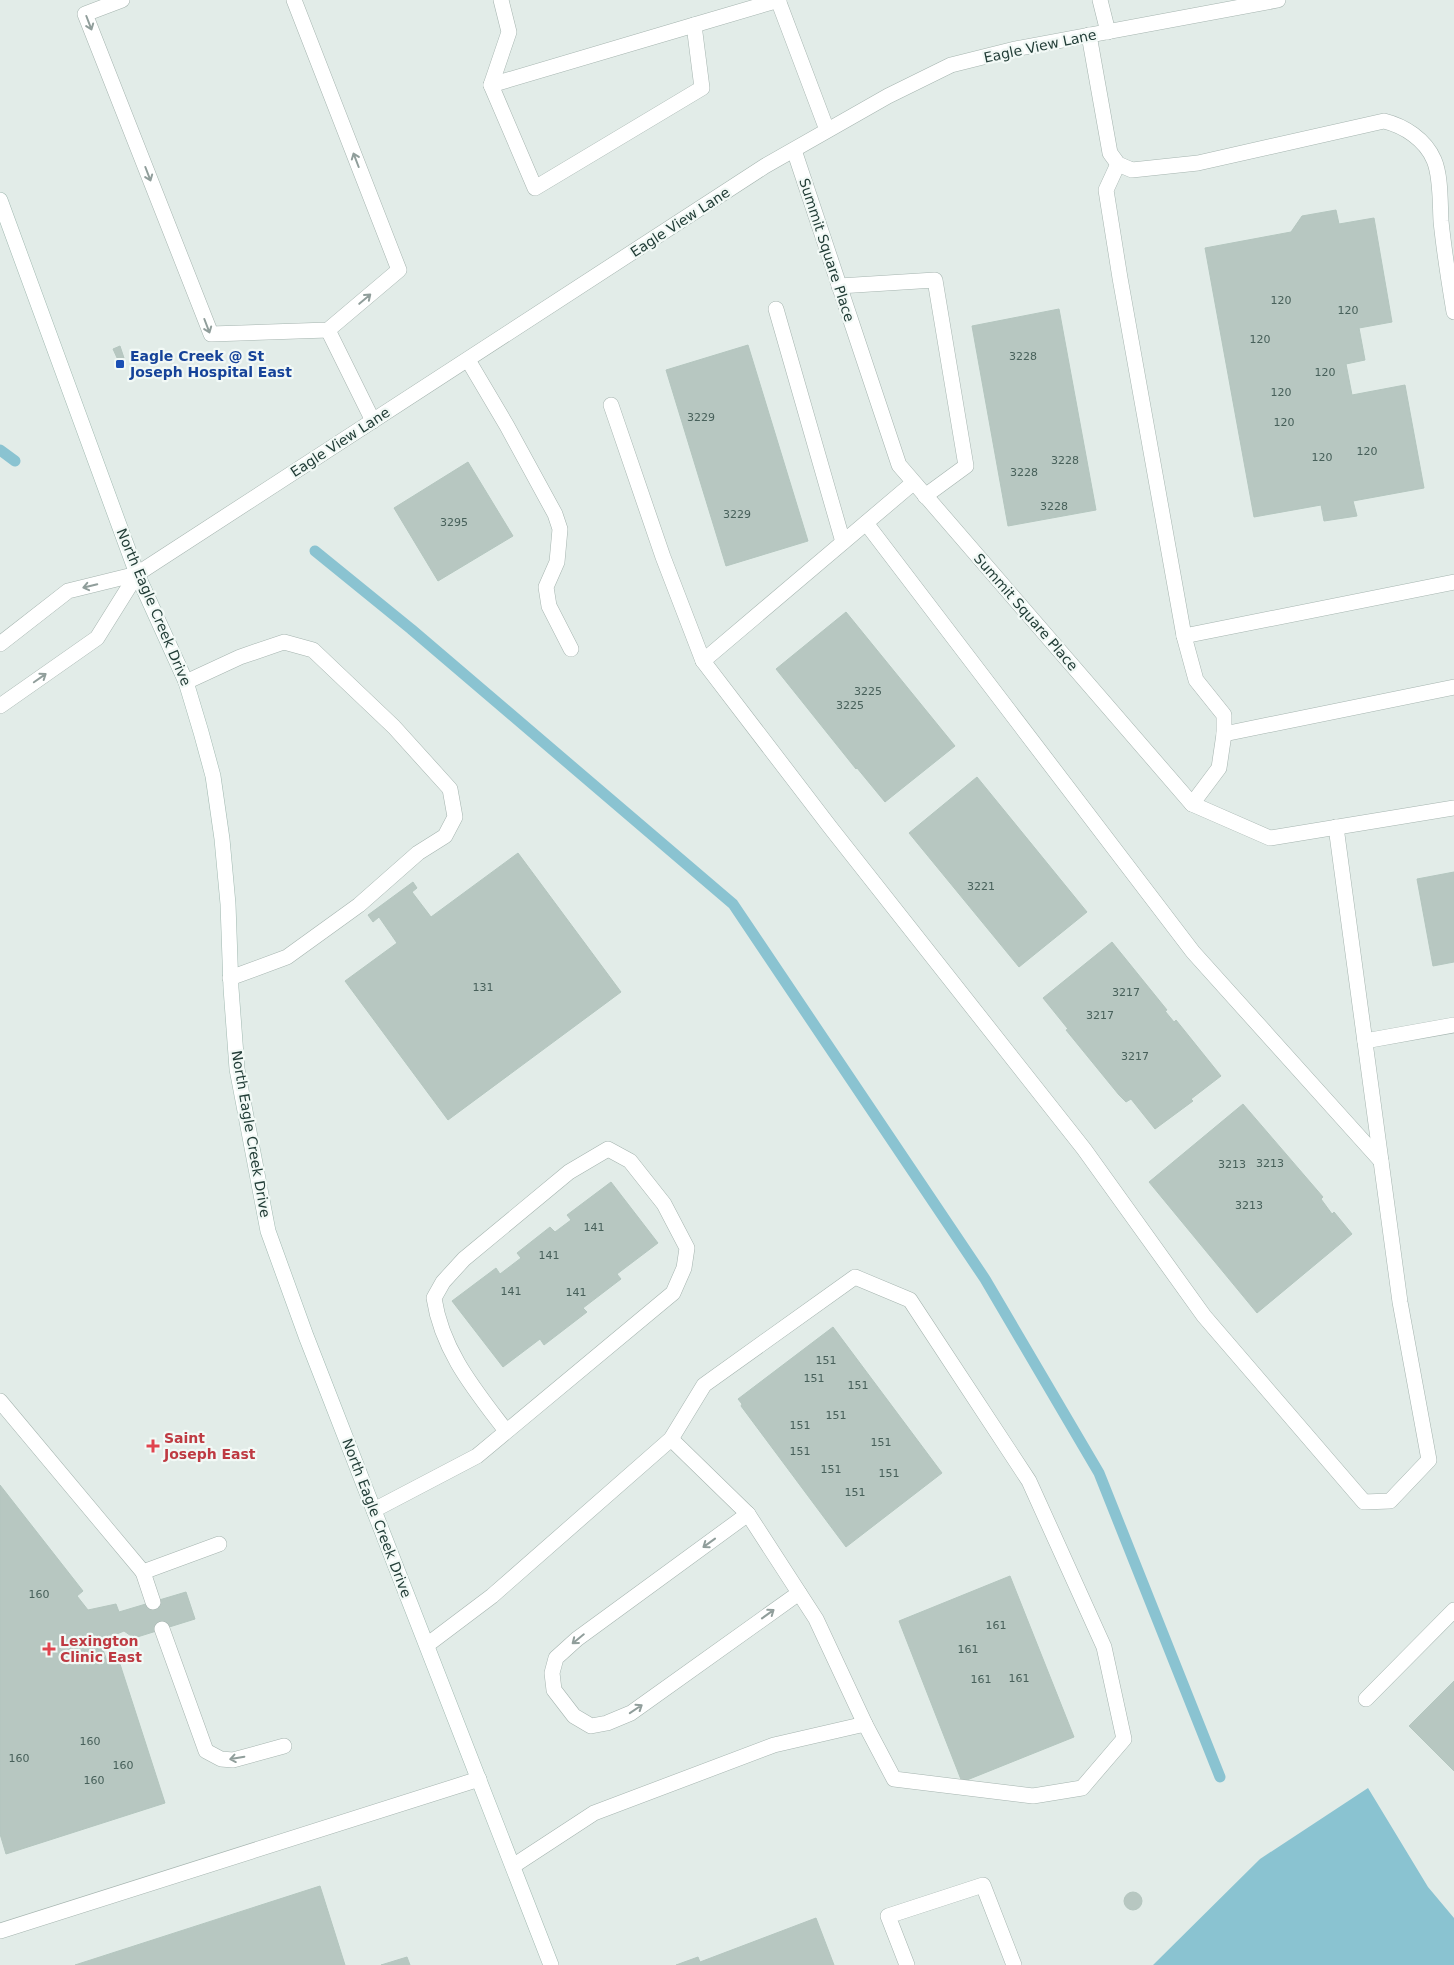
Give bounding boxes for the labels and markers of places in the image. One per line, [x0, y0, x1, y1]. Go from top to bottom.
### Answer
place label: Eagle Creek @ St Joseph Hospital East [129, 348, 292, 380]
marker: Eagle Creek @ St Joseph Hospital East [114, 358, 126, 370]
place label: Saint Joseph East [163, 1430, 256, 1462]
marker: Saint Joseph East [146, 1439, 160, 1453]
place label: Lexington Clinic East [60, 1633, 142, 1665]
marker: Lexington Clinic East [42, 1642, 56, 1656]

